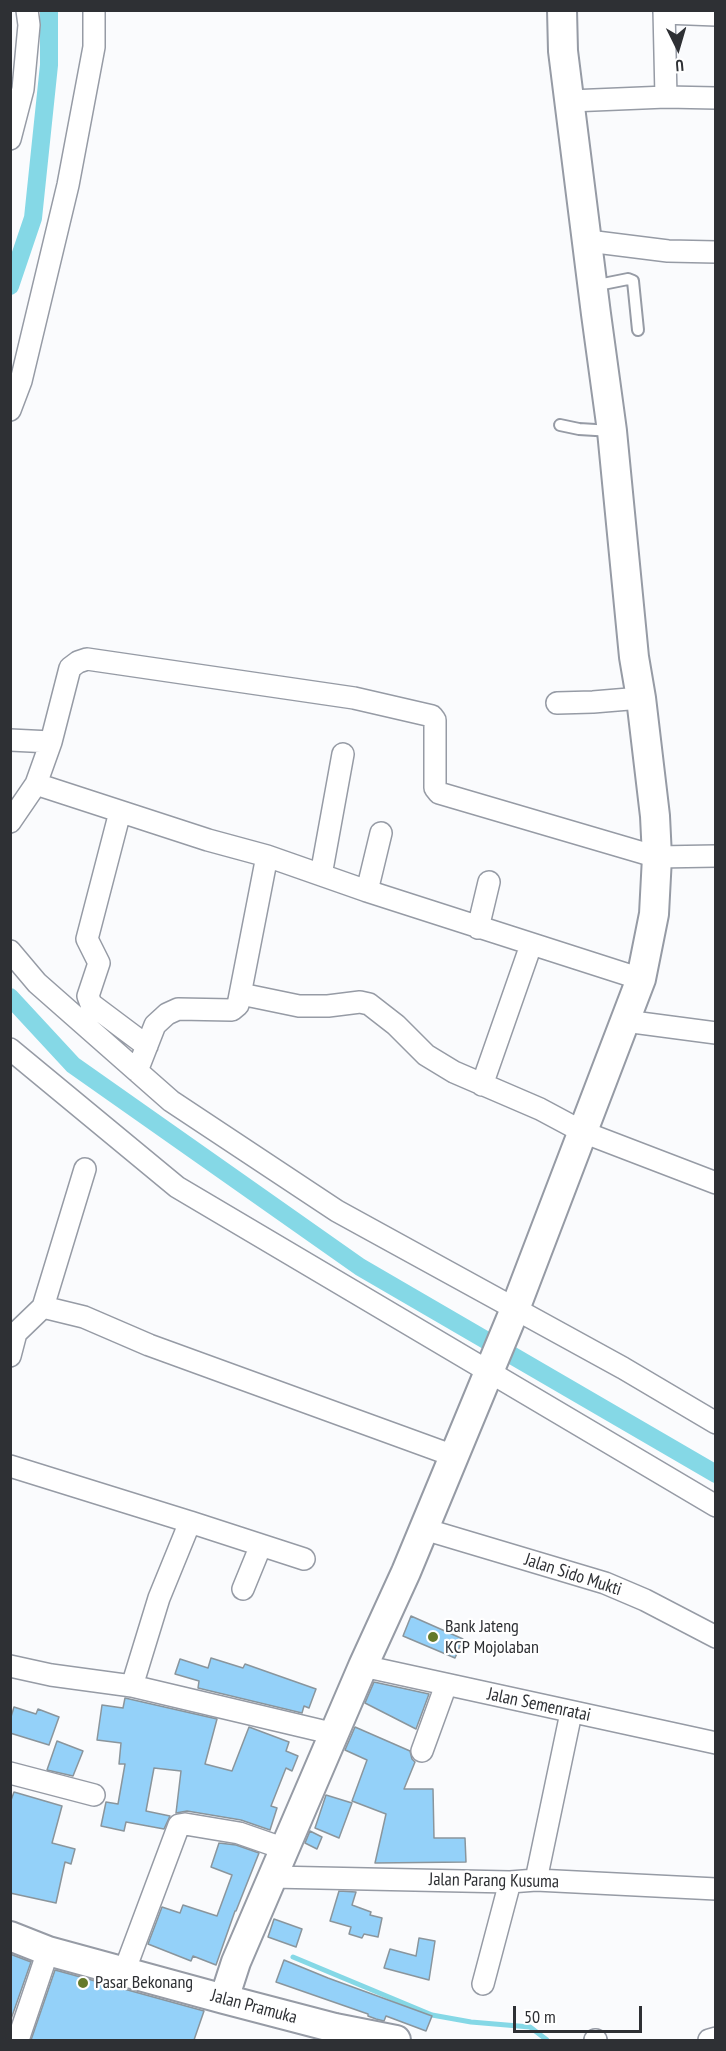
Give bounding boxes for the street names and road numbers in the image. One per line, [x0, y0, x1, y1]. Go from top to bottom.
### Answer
street label: Jalan Sido Mukti [522, 1549, 624, 1601]
street label: Jalan Semenratai [485, 1684, 593, 1726]
street label: Jalan Parang Kusuma [429, 1869, 559, 1893]
street label: Jalan Pramuka [209, 1985, 299, 2029]

